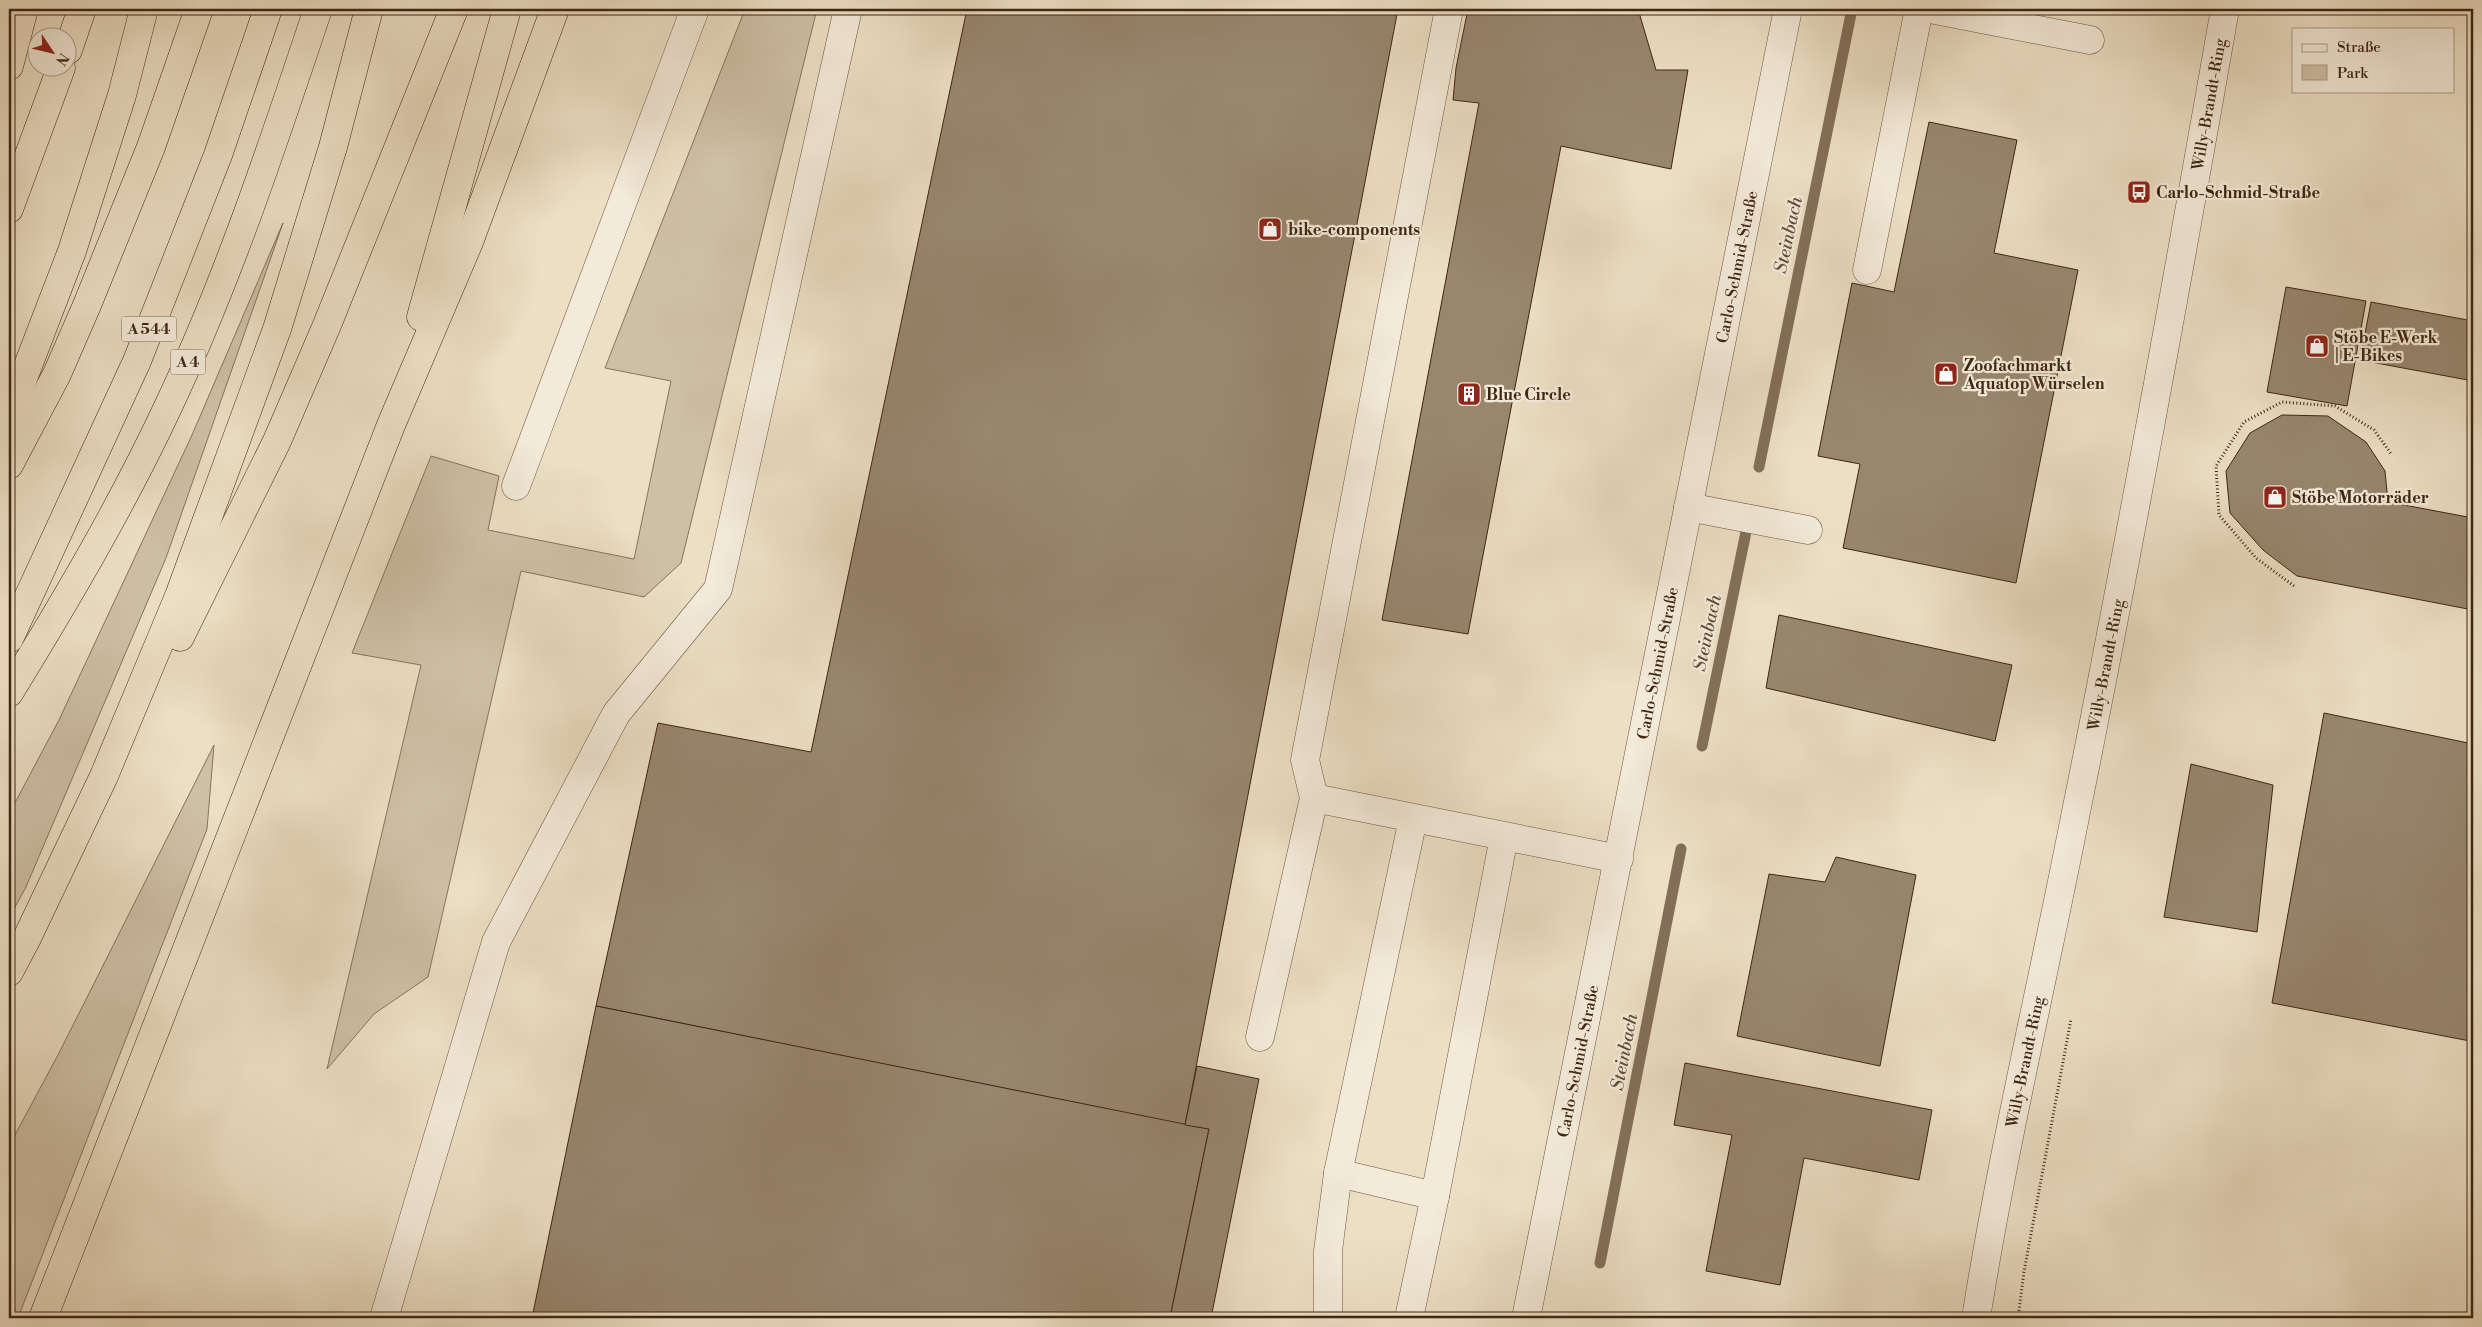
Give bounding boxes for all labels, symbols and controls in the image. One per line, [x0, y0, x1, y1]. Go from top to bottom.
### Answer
north arrow [28, 28, 78, 78]
legend [2292, 28, 2454, 92]
street label: Willy-Brandt-Ring [2188, 36, 2231, 173]
text: Straße [2337, 38, 2381, 57]
text: N [51, 49, 72, 69]
text: Park [2337, 64, 2369, 83]
bus stop icon: Carlo-Schmid-Straße [2126, 179, 2152, 205]
place label: Carlo-Schmid-Straße [2156, 183, 2320, 203]
street label: Carlo-Schmid-Straße [1712, 189, 1762, 345]
water label: Steinbach [1769, 194, 1808, 276]
shop icon: bike-components [1257, 216, 1283, 242]
place label: bike-components [1288, 220, 1420, 240]
road number: A 544 [122, 316, 176, 342]
place label: Stöbe E-Werk | E-Bikes [2334, 328, 2439, 366]
shop icon: Stöbe E-Werk | E-Bikes [2304, 333, 2330, 359]
road number: A 4 [170, 350, 206, 374]
place label: Zoofachmarkt Aquatop Würselen [1963, 356, 2105, 394]
shop icon: Zoofachmarkt Aquatop Würselen [1933, 361, 1959, 387]
building icon: Blue Circle [1456, 381, 1482, 407]
place label: Blue Circle [1486, 385, 1571, 405]
shop icon: Stöbe Motorräder [2262, 484, 2288, 510]
place label: Stöbe Motorräder [2292, 488, 2429, 508]
street label: Carlo-Schmid-Straße [1633, 585, 1683, 741]
water label: Steinbach [1688, 592, 1727, 674]
street label: Willy-Brandt-Ring [2083, 597, 2129, 733]
street label: Carlo-Schmid-Straße [1553, 983, 1603, 1139]
street label: Willy-Brandt-Ring [2002, 994, 2049, 1130]
water label: Steinbach [1606, 1011, 1643, 1093]

